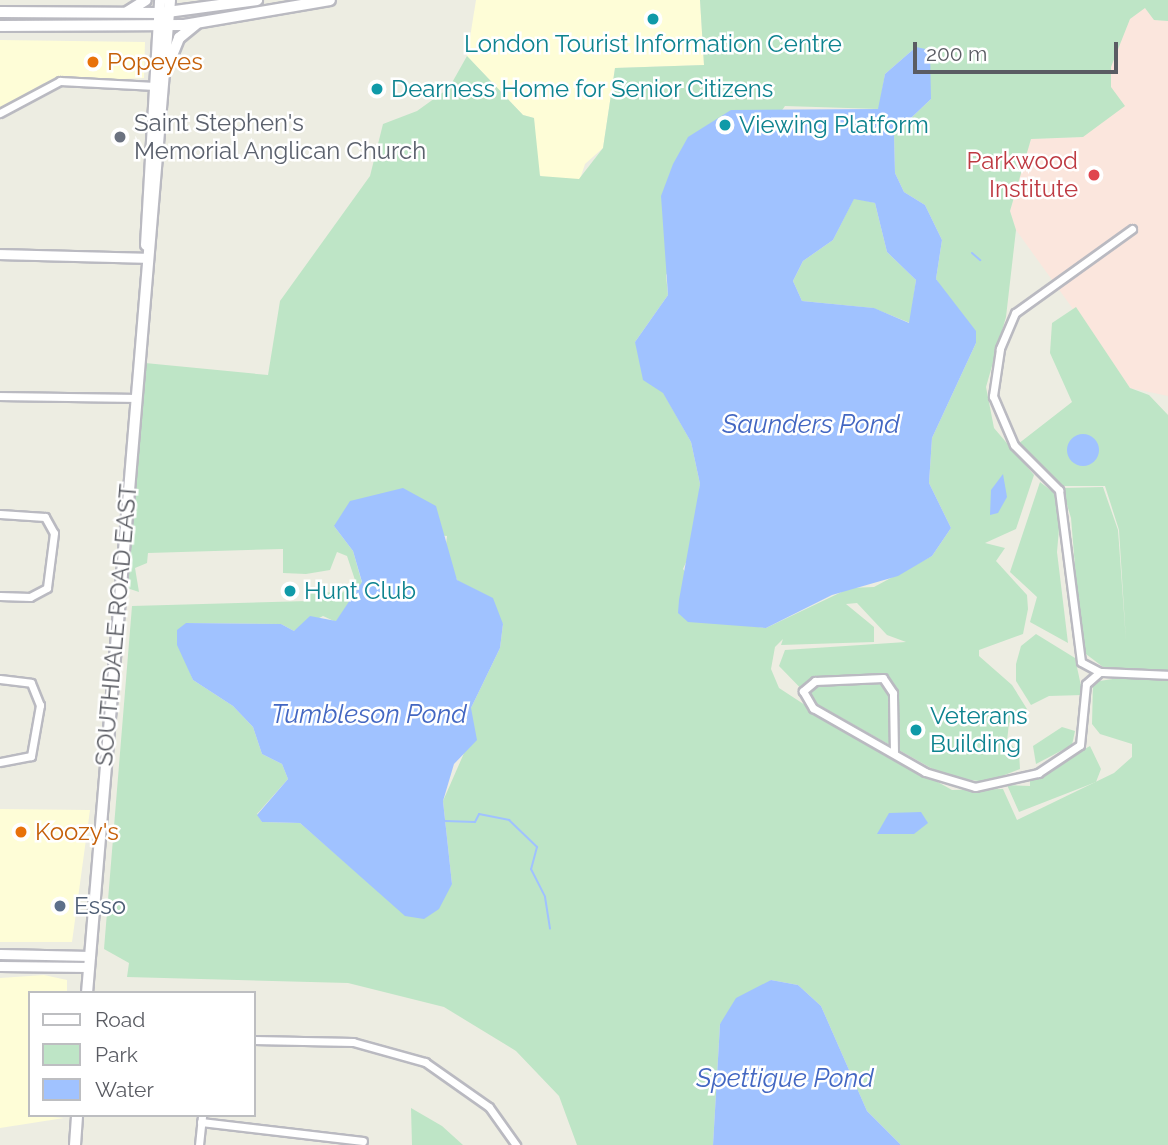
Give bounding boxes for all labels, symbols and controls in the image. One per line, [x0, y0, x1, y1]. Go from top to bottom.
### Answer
marker: London Tourist Information Centre [645, 11, 661, 27]
scale bar [916, 28, 1121, 72]
place label: London Tourist Information Centre [464, 30, 842, 58]
text: 200 m [926, 41, 987, 66]
place label: Popeyes [107, 48, 203, 76]
marker: Popeyes [85, 54, 101, 70]
place label: Dearness Home for Senior Citizens [391, 75, 774, 103]
marker: Dearness Home for Senior Citizens [369, 81, 385, 97]
place label: Saint Stephen's Memorial Anglican Church [134, 109, 428, 165]
place label: Viewing Platform [739, 111, 929, 139]
marker: Viewing Platform [717, 117, 733, 133]
marker: Saint Stephen's Memorial Anglican Church [112, 129, 128, 145]
place label: Parkwood Institute [966, 147, 1078, 203]
marker: Parkwood Institute [1084, 165, 1104, 185]
water label: Saunders Pond [722, 409, 900, 441]
street label: SOUTHDALE ROAD EAST [89, 483, 143, 767]
place label: Hunt Club [304, 577, 416, 605]
marker: Hunt Club [282, 583, 298, 599]
water label: Tumbleson Pond [271, 699, 467, 731]
place label: Veterans Building [930, 702, 1028, 758]
marker: Veterans Building [908, 722, 924, 738]
place label: Koozy's [35, 818, 119, 846]
marker: Koozy's [13, 824, 29, 840]
place label: Esso [74, 892, 126, 920]
marker: Esso [52, 898, 68, 914]
legend [28, 991, 256, 1117]
text: Road [95, 1007, 145, 1032]
text: Park [95, 1042, 138, 1067]
water label: Spettigue Pond [696, 1063, 874, 1095]
text: Water [95, 1077, 154, 1102]

